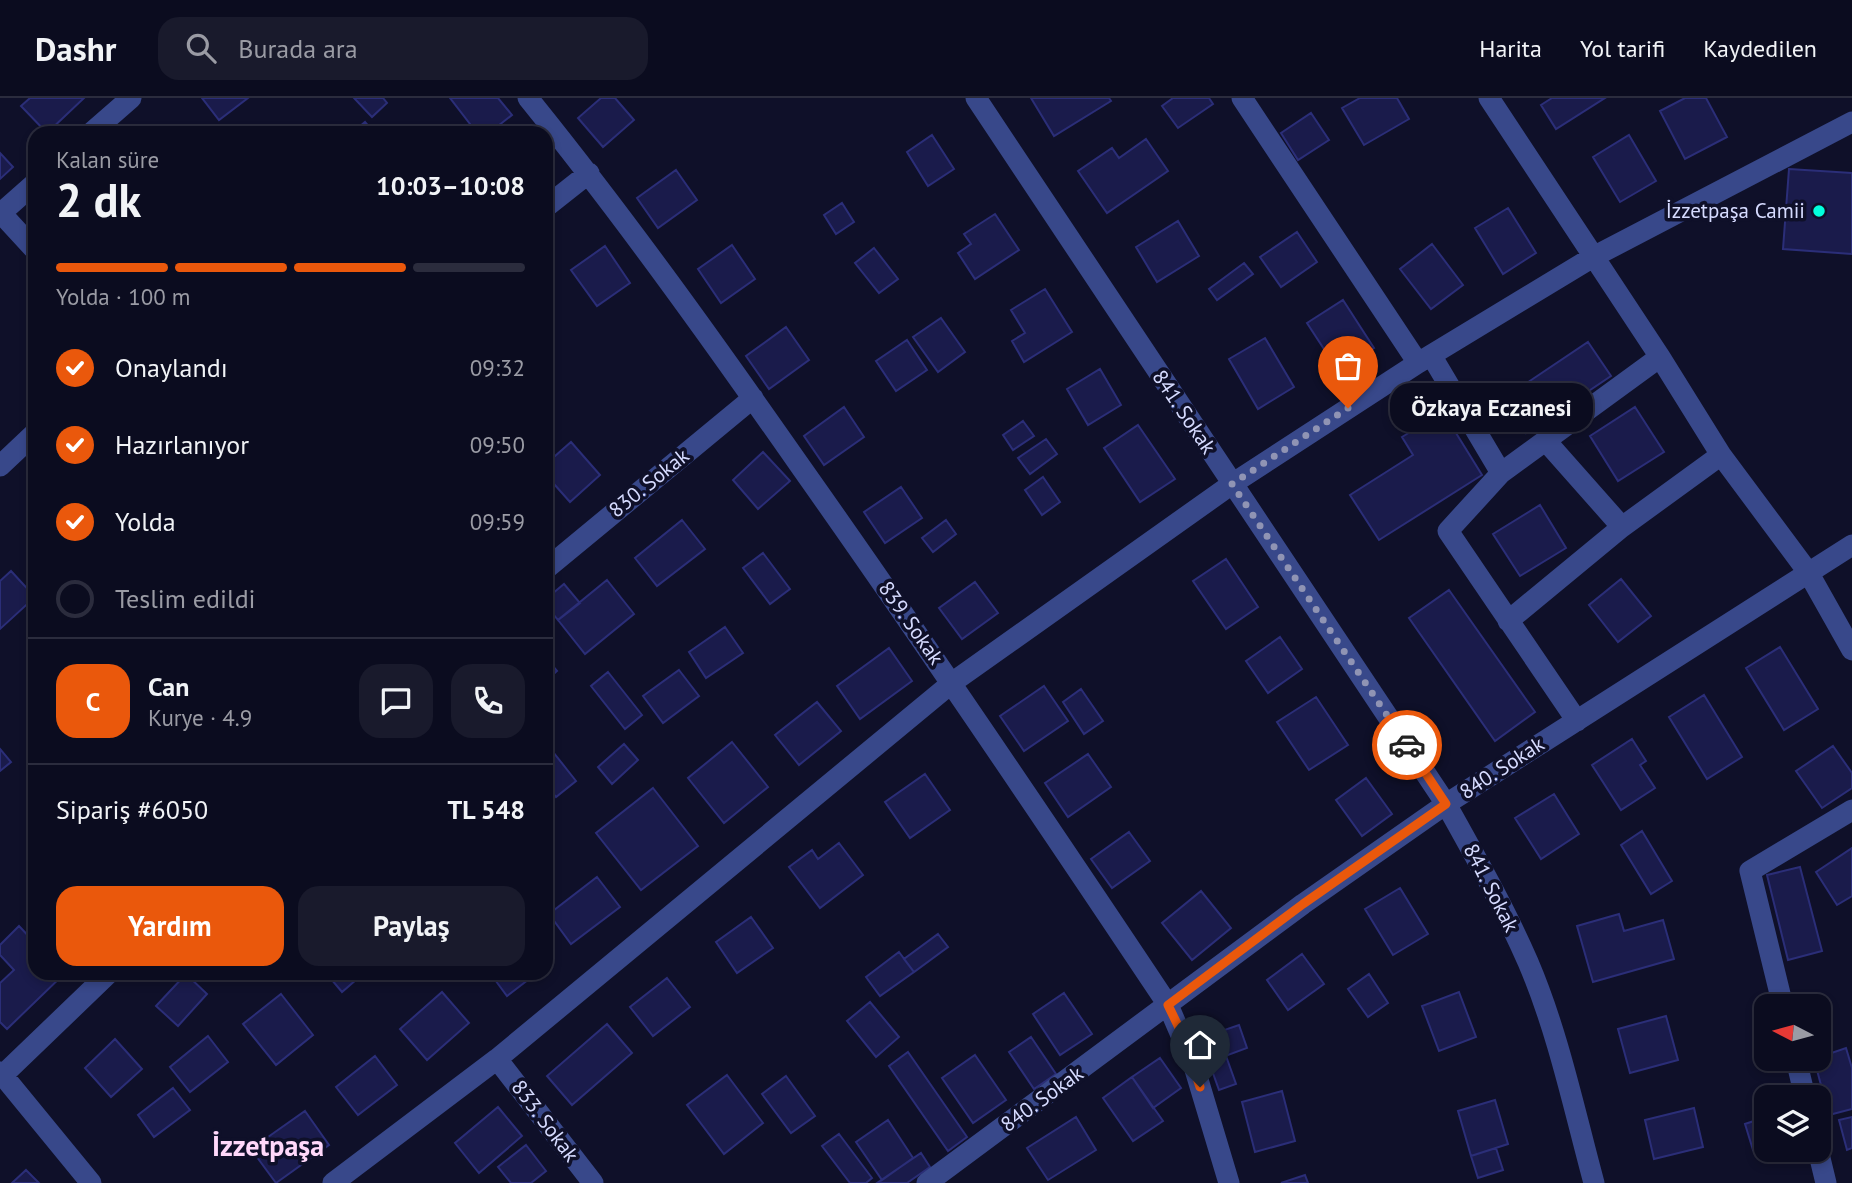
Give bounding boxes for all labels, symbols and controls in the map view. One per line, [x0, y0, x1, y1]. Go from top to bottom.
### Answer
search box [158, 17, 648, 80]
text: Dashr [35, 27, 116, 70]
icon: search [182, 29, 220, 67]
text: Burada ara [238, 32, 358, 65]
text: Harita [1479, 33, 1542, 64]
text: Yol tarifi [1580, 33, 1665, 64]
text: Kaydedilen [1703, 33, 1817, 64]
text: Kalan süre [56, 145, 159, 174]
text: 10:03–10:08 [376, 169, 525, 202]
text: 2 dk [56, 170, 141, 230]
place label: İzzetpaşa Camii [1666, 197, 1805, 224]
marker: İzzetpaşa Camii [1811, 203, 1827, 219]
text: Yolda · 100 m [56, 282, 191, 311]
pin [1318, 336, 1378, 408]
icon: bag [1329, 347, 1367, 385]
icon: check [56, 349, 94, 387]
text: Onaylandı [115, 351, 228, 384]
text: 09:32 [470, 353, 525, 382]
street label: 841. Sokak [1146, 364, 1222, 459]
callout: Özkaya Eczanesi [1390, 384, 1593, 432]
text: Özkaya Eczanesi [1411, 393, 1572, 422]
icon: check [56, 426, 94, 464]
text: Hazırlanıyor [115, 428, 249, 461]
text: 09:50 [470, 430, 525, 459]
street label: 830. Sokak [603, 442, 694, 523]
icon: check [56, 503, 94, 541]
text: Yolda [115, 505, 176, 538]
text: 09:59 [470, 507, 525, 536]
street label: 839. Sokak [873, 576, 950, 670]
text: Teslim edildi [115, 582, 256, 615]
button: chat [359, 664, 433, 738]
button: phone [451, 664, 525, 738]
text: Can [148, 670, 189, 703]
text: C [86, 685, 100, 718]
text: Kurye · 4.9 [148, 703, 252, 732]
courier [1372, 710, 1442, 780]
icon: car [1388, 726, 1426, 764]
street label: 840. Sokak [1454, 730, 1549, 805]
text: Sipariş #6050 [56, 793, 208, 826]
text: TL 548 [447, 793, 525, 826]
street label: 841. Sokak [1458, 839, 1525, 937]
button: Yardım [56, 886, 284, 966]
button: Paylaş [298, 886, 525, 966]
north arrow [1754, 994, 1830, 1071]
map controls [1754, 994, 1831, 1162]
pin [1170, 1015, 1230, 1087]
icon: home [1181, 1026, 1219, 1064]
street label: 840. Sokak [995, 1060, 1088, 1138]
street label: 833. Sokak [506, 1074, 585, 1167]
button: layers [1754, 1085, 1831, 1162]
district label: İzzetpaşa [212, 1127, 324, 1164]

